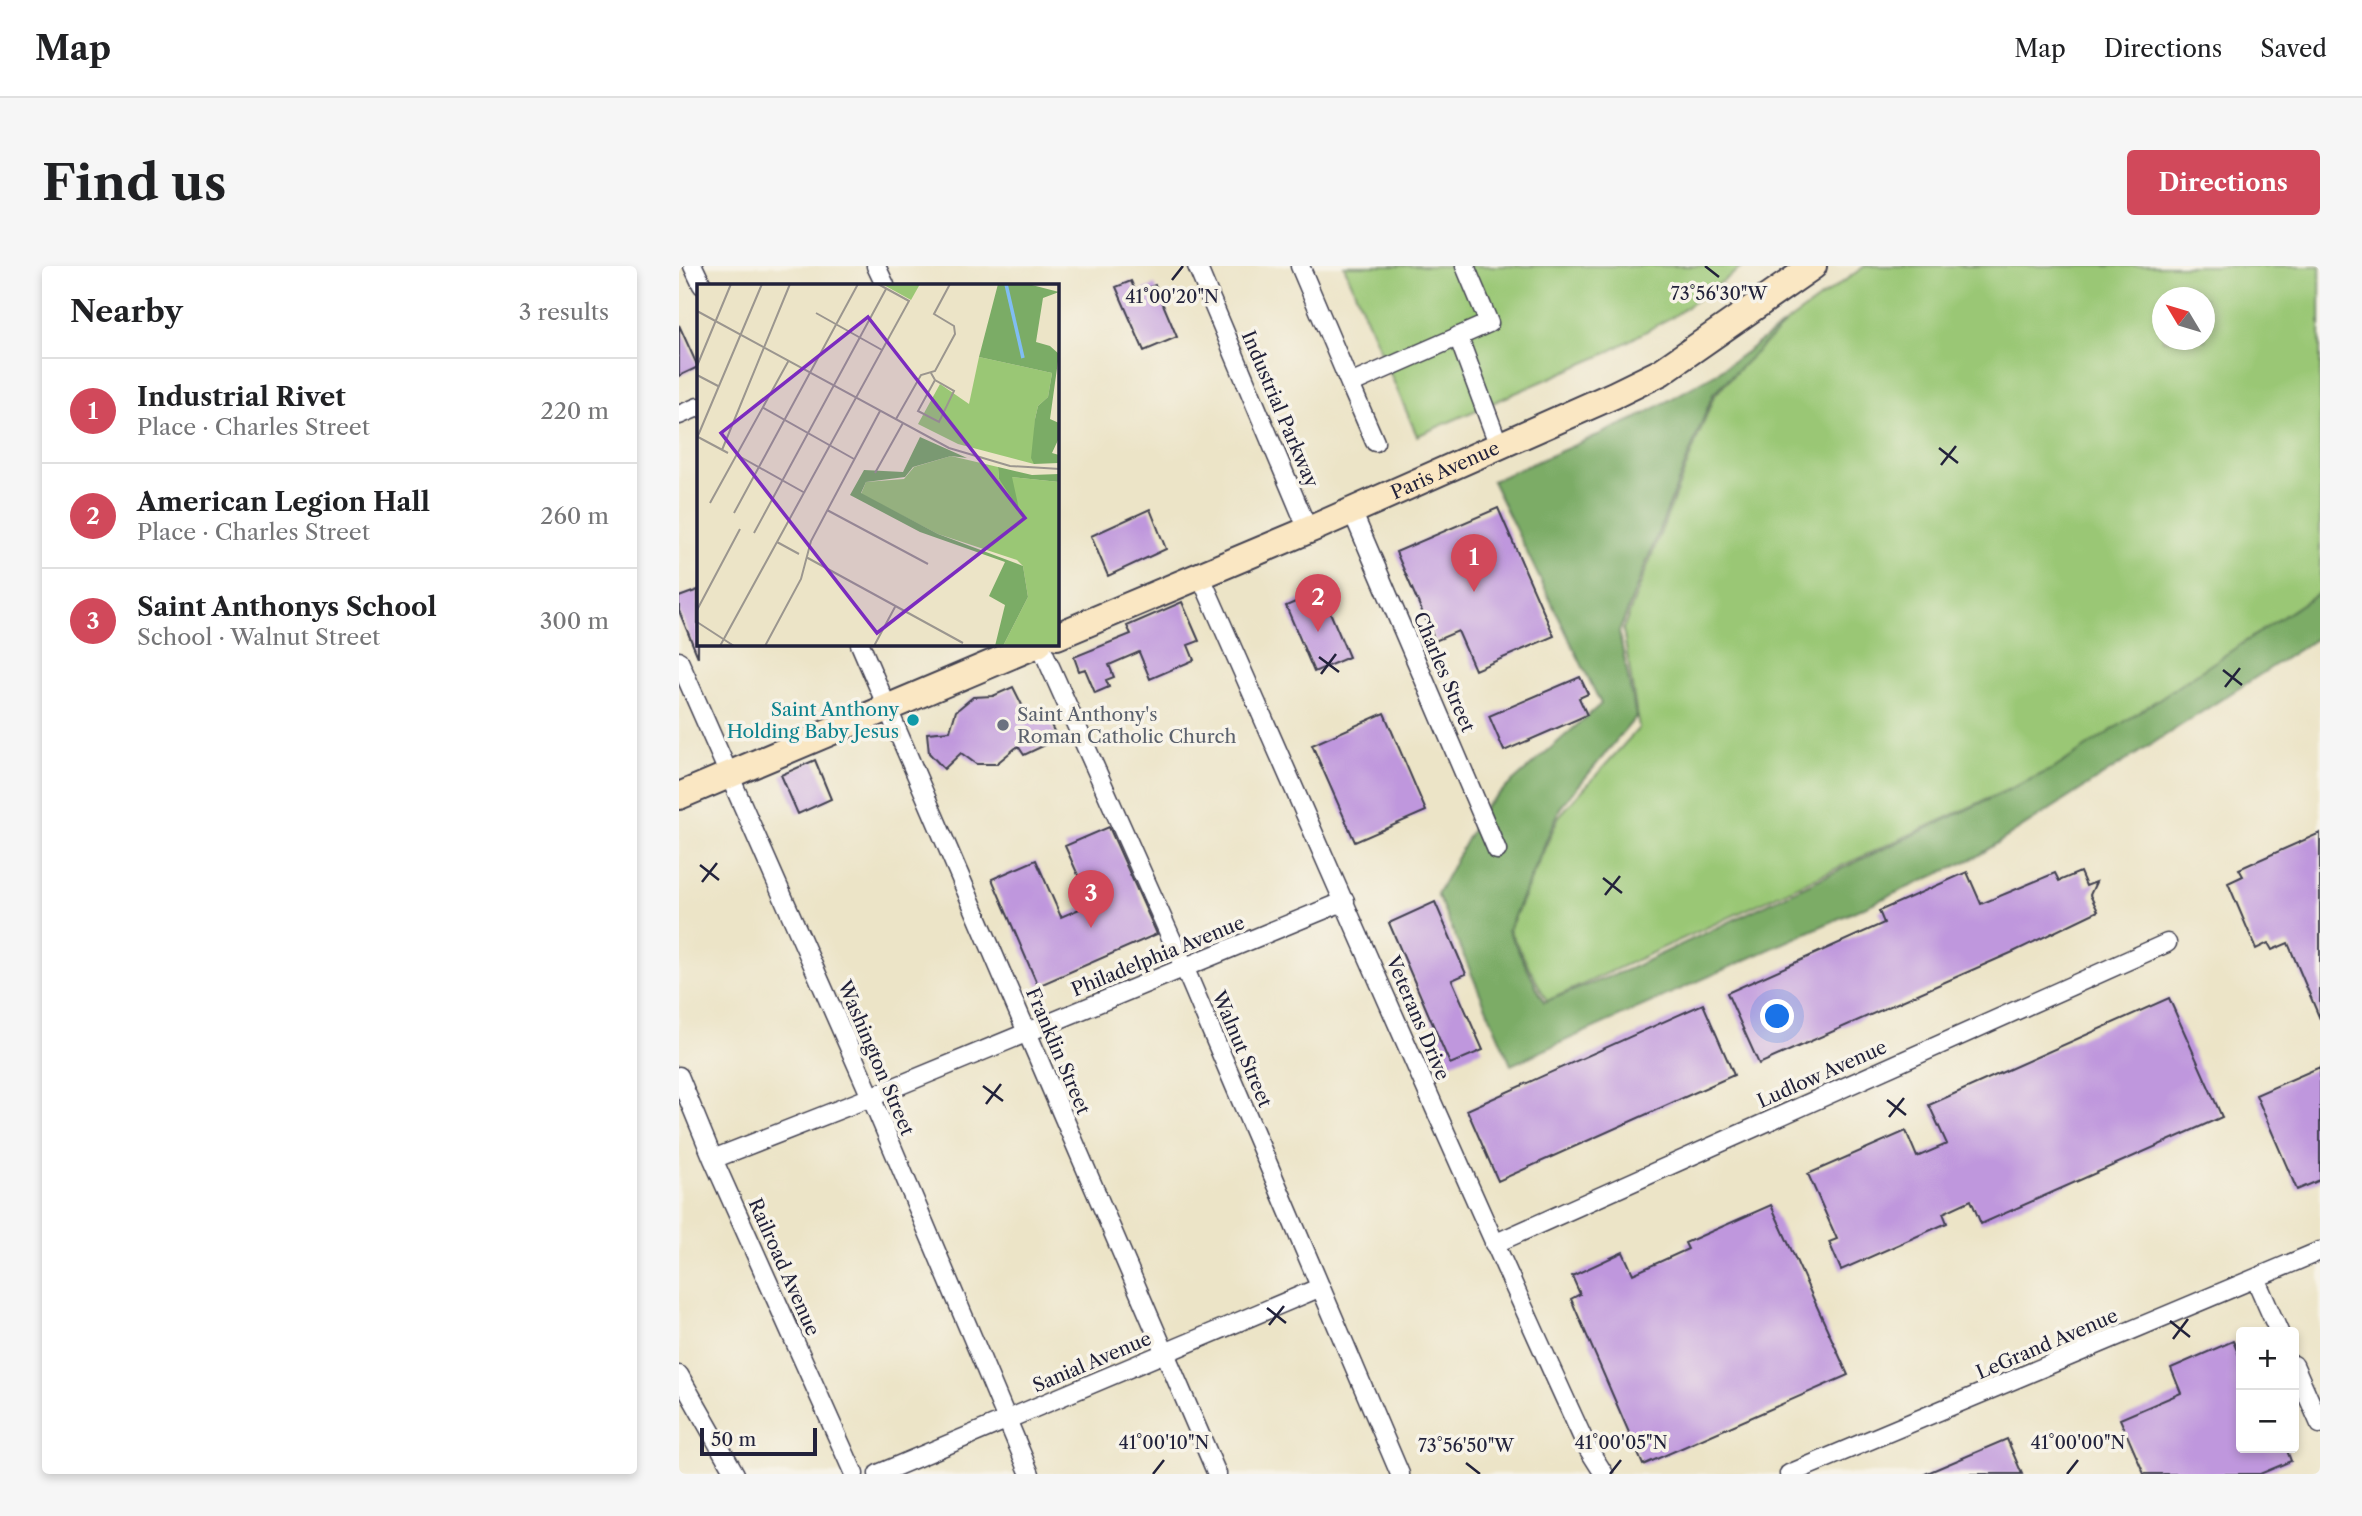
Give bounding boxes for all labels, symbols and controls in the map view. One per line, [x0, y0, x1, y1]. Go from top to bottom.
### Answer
text: Map [35, 28, 111, 69]
text: Map [2014, 34, 2066, 63]
text: Directions [2104, 34, 2222, 63]
text: Saved [2260, 34, 2327, 63]
button: Directions [2127, 150, 2320, 215]
text: Find us [42, 152, 226, 213]
text: 73°56'30"W [1671, 283, 1768, 305]
inset map [697, 284, 1059, 646]
text: 41°00'20"N [1125, 286, 1219, 308]
north arrow [2152, 287, 2215, 350]
text: Nearby [70, 293, 183, 330]
text: 3 results [519, 298, 609, 326]
street label: Industrial Parkway [1237, 327, 1324, 491]
text: Industrial Rivet [137, 381, 346, 413]
text: 1 [88, 397, 98, 425]
text: 220 m [540, 397, 609, 425]
text: Place · Charles Street [137, 413, 370, 441]
street label: Paris Avenue [1387, 436, 1503, 504]
text: American Legion Hall [137, 486, 430, 518]
text: 2 [86, 502, 100, 530]
text: 260 m [540, 502, 609, 530]
text: Place · Charles Street [137, 518, 370, 546]
pin: 1 [1451, 534, 1497, 592]
pin: 2 [1295, 574, 1341, 632]
text: Saint Anthonys School [137, 591, 437, 623]
text: 3 [87, 607, 100, 635]
text: 300 m [540, 607, 609, 635]
street label: Charles Street [1408, 609, 1480, 736]
text: School · Walnut Street [137, 623, 380, 651]
place label: Saint Anthony Holding Baby Jesus [727, 698, 899, 743]
place label: Saint Anthony's Roman Catholic Church [1017, 703, 1236, 748]
marker: Saint Anthony Holding Baby Jesus [905, 712, 921, 728]
marker: Saint Anthony's Roman Catholic Church [995, 717, 1011, 733]
pin: 3 [1068, 870, 1114, 928]
street label: Philadelphia Avenue [1068, 911, 1248, 1001]
street label: Veterans Drive [1381, 952, 1454, 1084]
street label: Washington Street [833, 976, 919, 1139]
street label: Franklin Street [1021, 984, 1095, 1118]
street label: Walnut Street [1207, 987, 1277, 1111]
your location [1760, 999, 1794, 1033]
street label: Ludlow Avenue [1754, 1035, 1890, 1113]
street label: Railroad Avenue [743, 1195, 825, 1339]
street label: LeGrand Avenue [1973, 1304, 2121, 1384]
street label: Sanial Avenue [1029, 1327, 1155, 1397]
map controls [2236, 1327, 2299, 1453]
button: + [2236, 1327, 2299, 1390]
button: − [2236, 1390, 2299, 1453]
scale bar [700, 1425, 817, 1457]
text: 50 m [711, 1428, 756, 1451]
text: 41°00'10"N [1119, 1432, 1210, 1454]
text: 41°00'05"N [1574, 1432, 1668, 1454]
text: 41°00'00"N [2031, 1432, 2126, 1454]
text: 73°56'50"W [1418, 1435, 1515, 1457]

